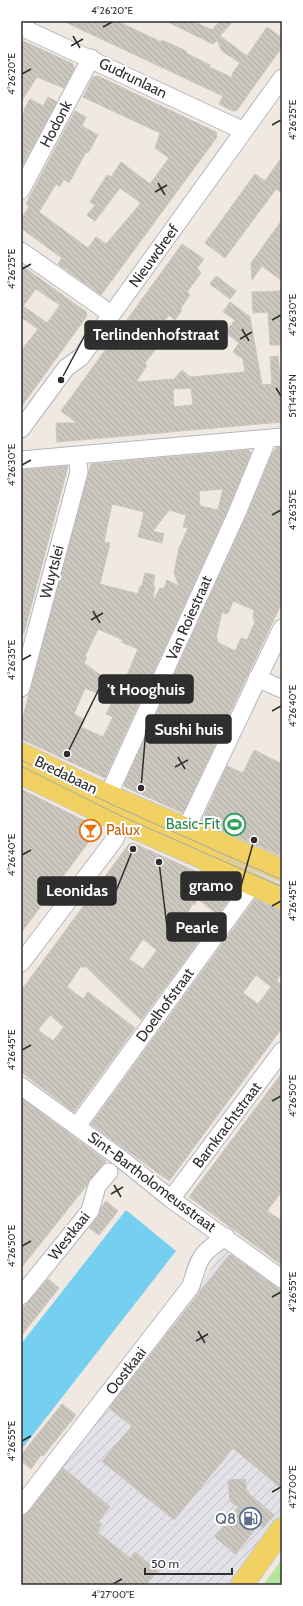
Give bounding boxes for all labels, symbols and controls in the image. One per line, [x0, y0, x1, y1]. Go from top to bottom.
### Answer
text: 4°26'20"E [91, 4, 134, 17]
text: 4°26'20"E [5, 52, 18, 95]
street label: Gudrunlaan [96, 54, 170, 102]
street label: Hodonk [36, 97, 76, 150]
text: 4°26'25"E [286, 99, 299, 140]
street label: Nieuwdreef [125, 221, 183, 291]
text: 4°26'25"E [5, 248, 18, 289]
text: 4°26'30"E [286, 293, 299, 336]
callout: Terlindenhofstraat [85, 321, 227, 349]
text: Terlindenhofstraat [93, 325, 220, 344]
text: 51°14'45"N [286, 374, 299, 418]
text: 4°26'30"E [5, 443, 18, 486]
text: 4°26'35"E [286, 489, 299, 530]
street label: Wuytslei [36, 543, 68, 601]
street label: Van Roiestraat [162, 573, 216, 663]
text: 4°26'35"E [5, 639, 18, 680]
callout: 't Hooghuis [99, 675, 193, 703]
text: 't Hooghuis [107, 680, 185, 699]
text: 4°26'40"E [286, 684, 299, 727]
callout: Sushi huis [146, 715, 231, 743]
text: Sushi huis [154, 720, 224, 739]
street label: Bredabaan [32, 752, 100, 798]
sports icon: Basic-Fit [222, 811, 248, 837]
place label: Basic-Fit [166, 815, 220, 833]
bar icon: Palux [78, 817, 104, 843]
place label: Palux [106, 821, 140, 839]
text: 4°26'40"E [5, 833, 18, 876]
callout: gramo [181, 872, 241, 900]
text: gramo [189, 876, 233, 895]
callout: Leonidas [38, 877, 116, 905]
text: 4°26'45"E [286, 880, 299, 921]
text: Leonidas [46, 881, 108, 900]
callout: Pearle [167, 913, 226, 941]
text: Pearle [175, 918, 219, 937]
street label: Doelhofstraat [132, 965, 198, 1045]
text: 4°26'45"E [5, 1029, 18, 1070]
text: 4°26'50"E [286, 1074, 299, 1117]
street label: Barnkrachtstraat [189, 1078, 265, 1172]
street label: Sint-Bartholomeusstraat [84, 1128, 220, 1236]
street label: Westkaai [44, 1208, 94, 1264]
text: 4°26'50"E [5, 1224, 18, 1267]
text: 4°26'55"E [286, 1271, 299, 1312]
street label: Oostkaai [102, 1344, 150, 1398]
text: 4°26'55"E [5, 1420, 18, 1461]
text: 4°27'00"E [286, 1465, 299, 1509]
fuel station icon: Q8 [238, 1506, 264, 1532]
place label: Q8 [215, 1510, 236, 1528]
scale bar [145, 1550, 232, 1576]
text: 50 m [151, 1556, 179, 1571]
text: 4°27'00"E [91, 1588, 135, 1601]

